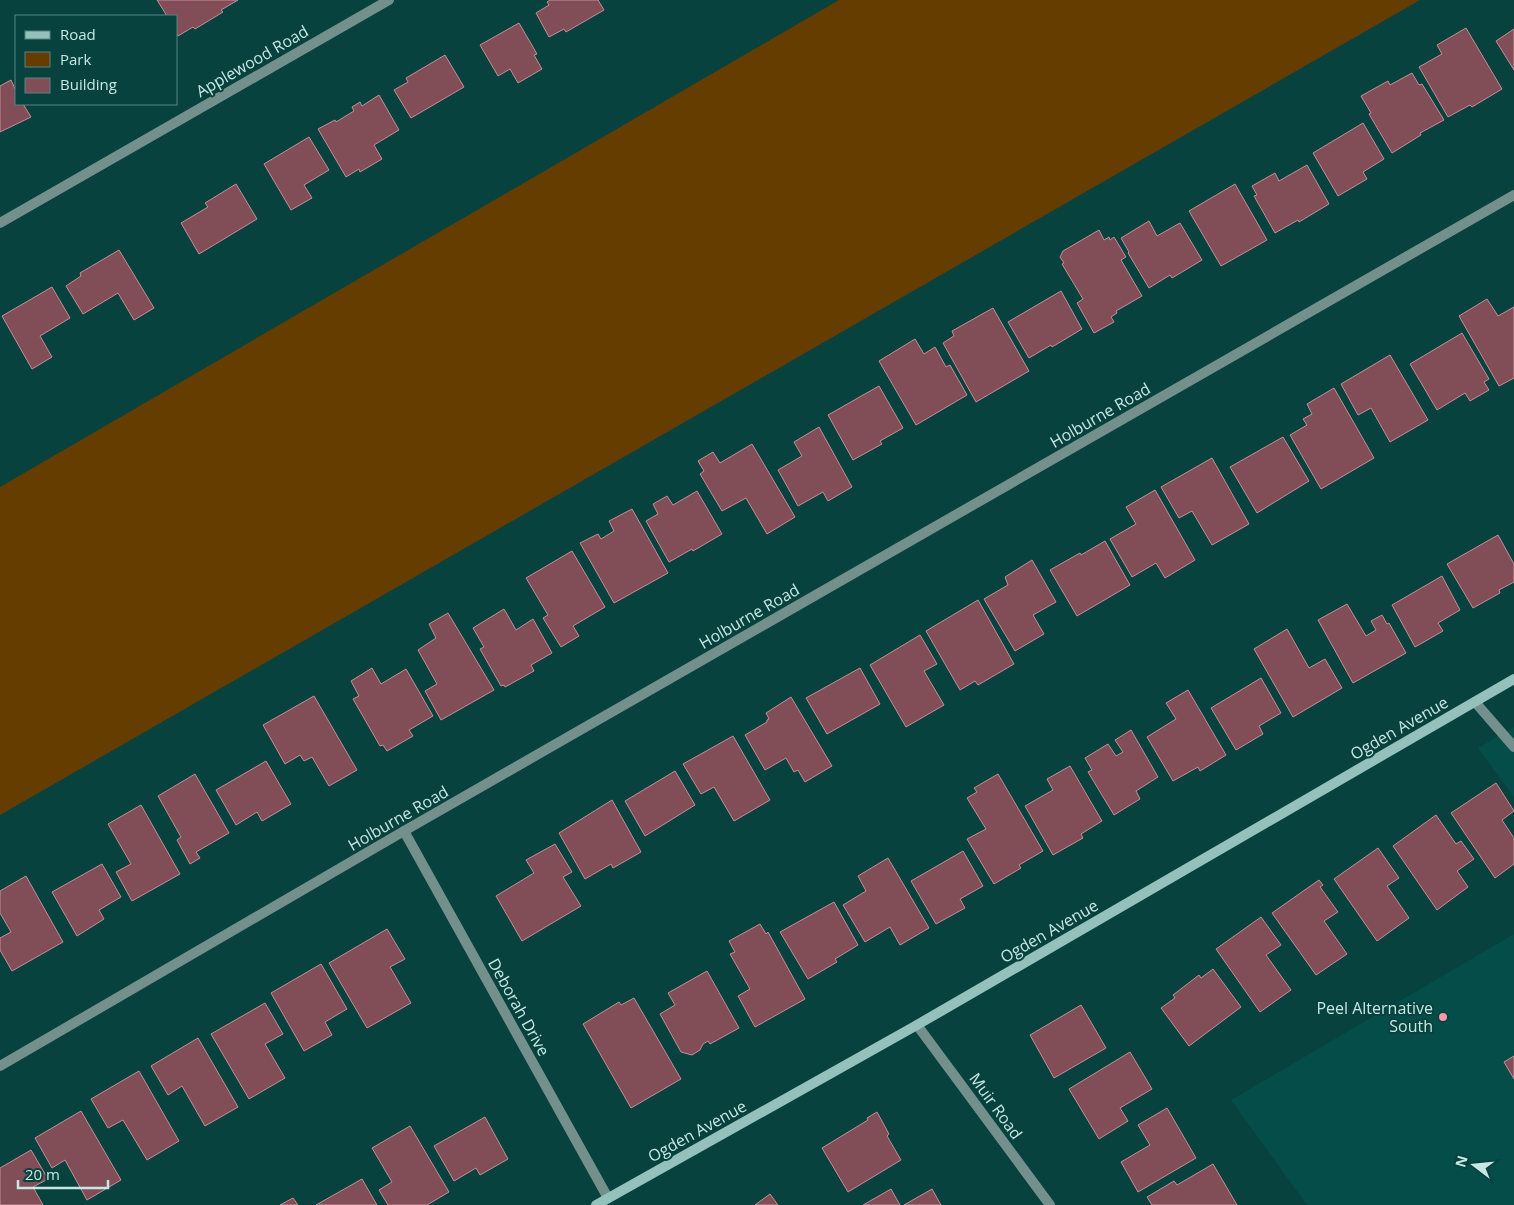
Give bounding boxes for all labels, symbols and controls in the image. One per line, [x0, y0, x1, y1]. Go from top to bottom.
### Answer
legend [15, 15, 178, 105]
street label: Applewood Road [192, 20, 312, 102]
text: Road [60, 24, 96, 44]
text: Park [60, 49, 91, 69]
text: Building [60, 74, 117, 94]
street label: Holburne Road [1046, 377, 1154, 453]
street label: Holburne Road [695, 578, 803, 654]
street label: Ogden Avenue [1346, 691, 1452, 765]
street label: Holburne Road [344, 780, 452, 856]
street label: Ogden Avenue [996, 894, 1102, 968]
street label: Deborah Drive [483, 954, 555, 1060]
place label: Peel Alternative South [1316, 997, 1433, 1037]
marker: Peel Alternative South [1437, 1011, 1449, 1023]
street label: Muir Road [964, 1068, 1028, 1144]
street label: Ogden Avenue [644, 1095, 750, 1167]
north arrow [1449, 1140, 1499, 1190]
text: N [1450, 1153, 1472, 1169]
scale bar [18, 1158, 108, 1190]
text: 20 m [25, 1164, 60, 1184]

